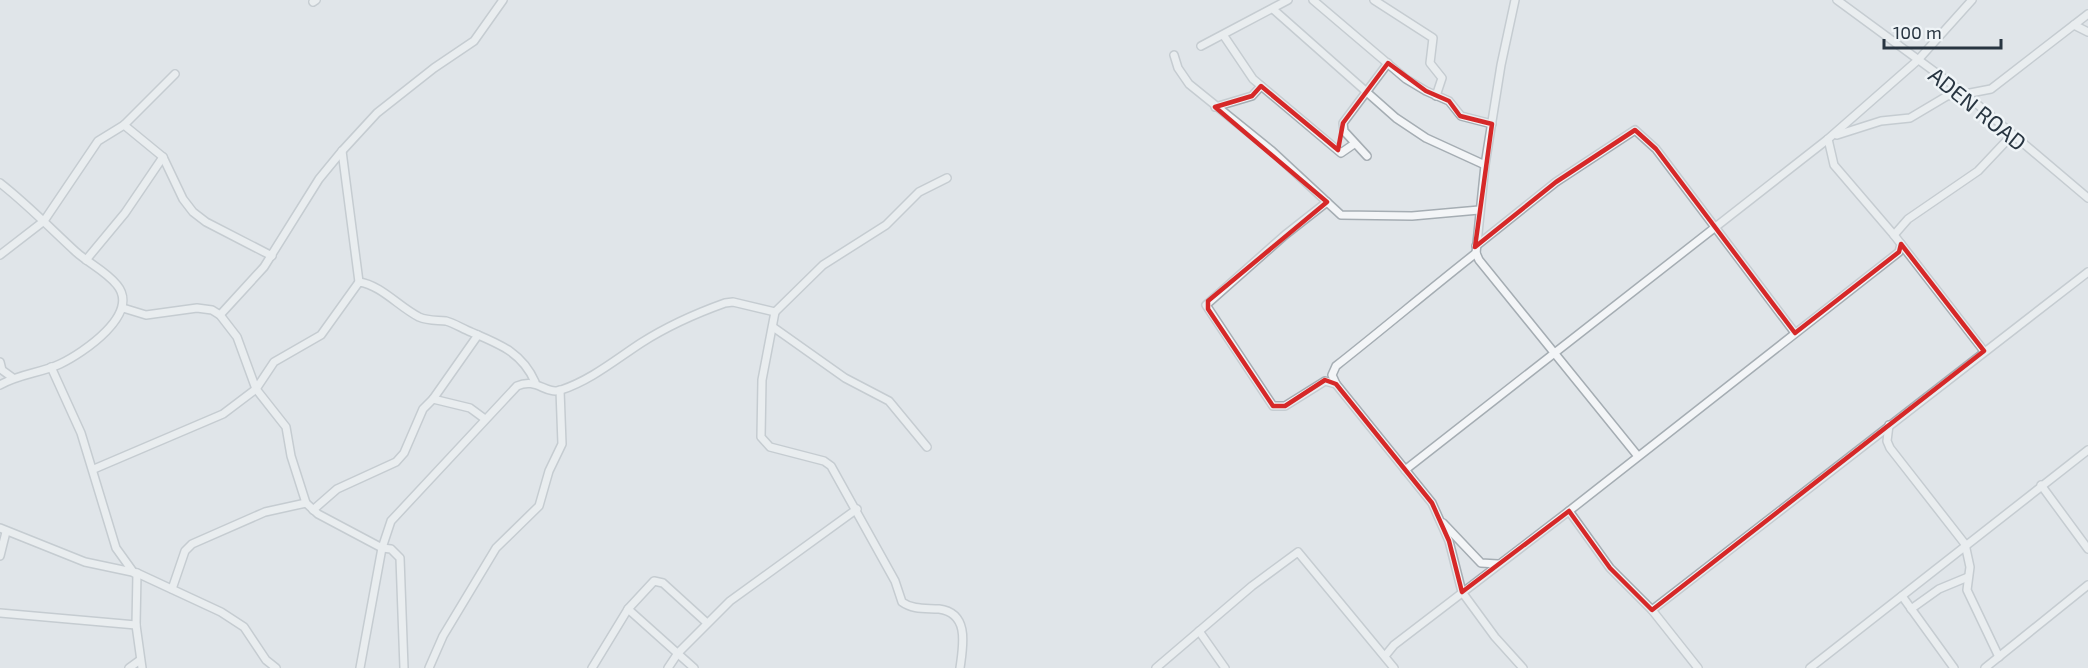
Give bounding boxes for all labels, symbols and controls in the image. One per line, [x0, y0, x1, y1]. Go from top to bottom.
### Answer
scale bar [1884, 12, 2001, 50]
text: 100 m [1893, 21, 1942, 43]
street label: ADEN ROAD [1924, 61, 2032, 155]

